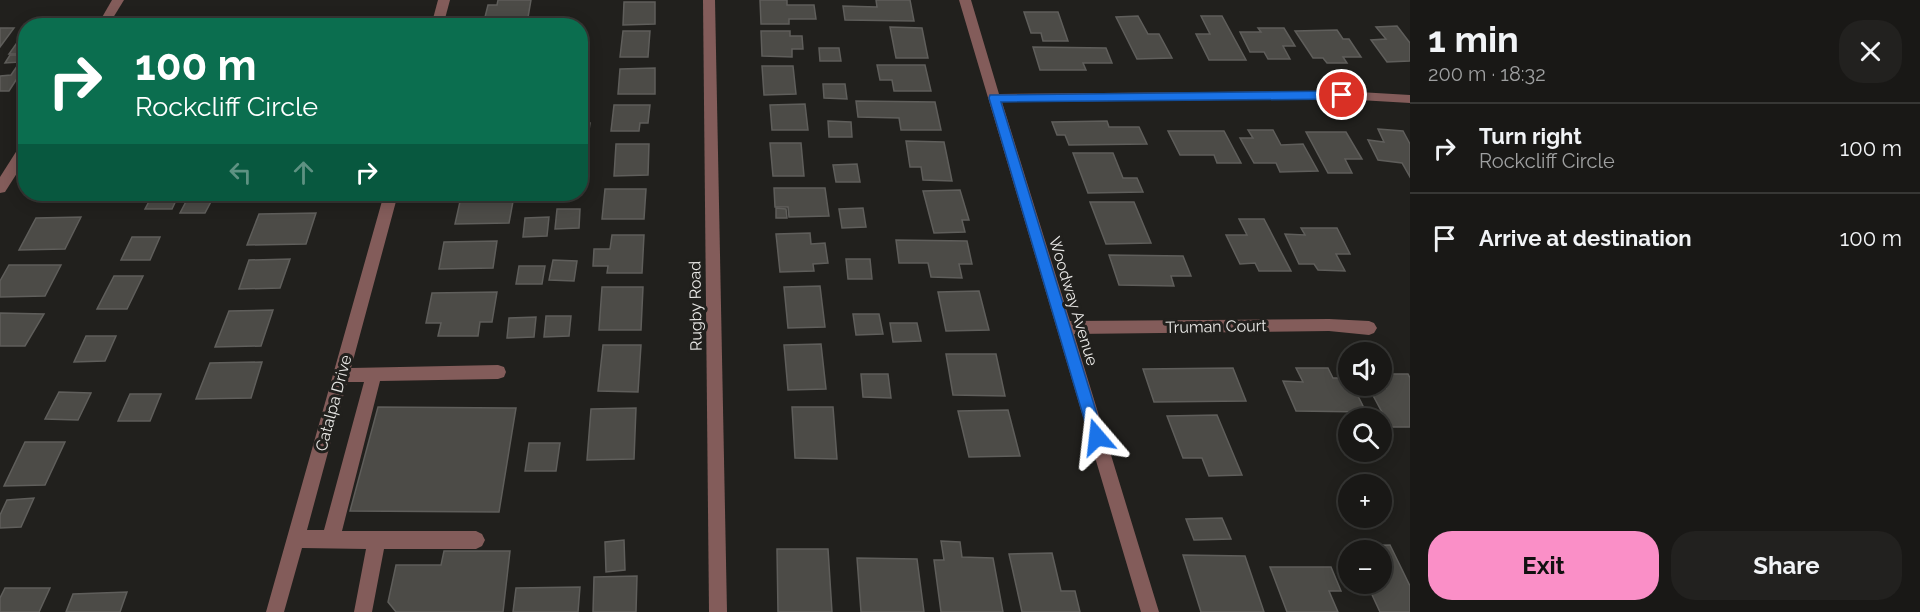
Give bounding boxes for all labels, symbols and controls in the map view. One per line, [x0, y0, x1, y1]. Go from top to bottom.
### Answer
text: 1 min [1428, 18, 1519, 60]
button: close [1839, 20, 1902, 83]
text: 100 m [135, 41, 257, 90]
icon: right [36, 42, 114, 120]
text: 200 m · 18:32 [1428, 62, 1546, 86]
pin [1316, 69, 1367, 120]
icon: arrive [1325, 78, 1358, 111]
text: Rockcliff Circle [135, 91, 318, 122]
text: Turn right [1479, 123, 1582, 149]
icon: right [1428, 132, 1461, 165]
text: 100 m [1840, 135, 1902, 161]
text: Rockcliff Circle [1479, 149, 1615, 173]
icon: left [224, 156, 257, 189]
icon: ahead [287, 156, 320, 189]
icon: right [350, 156, 383, 189]
icon: arrive [1428, 222, 1461, 255]
text: Arrive at destination [1479, 225, 1692, 251]
text: 100 m [1840, 225, 1902, 251]
street label: Woodway Avenue [1045, 234, 1102, 368]
street label: Rugby Road [685, 261, 706, 351]
street label: Truman Court [1165, 316, 1267, 337]
map controls [1338, 342, 1392, 594]
button: sound [1338, 342, 1392, 396]
street label: Catalpa Drive [312, 353, 355, 453]
position arrow [1065, 405, 1129, 469]
button: search [1338, 408, 1392, 462]
button: + [1338, 474, 1392, 528]
button: Exit [1428, 531, 1659, 600]
button: Share [1671, 531, 1902, 600]
button: − [1338, 540, 1392, 594]

